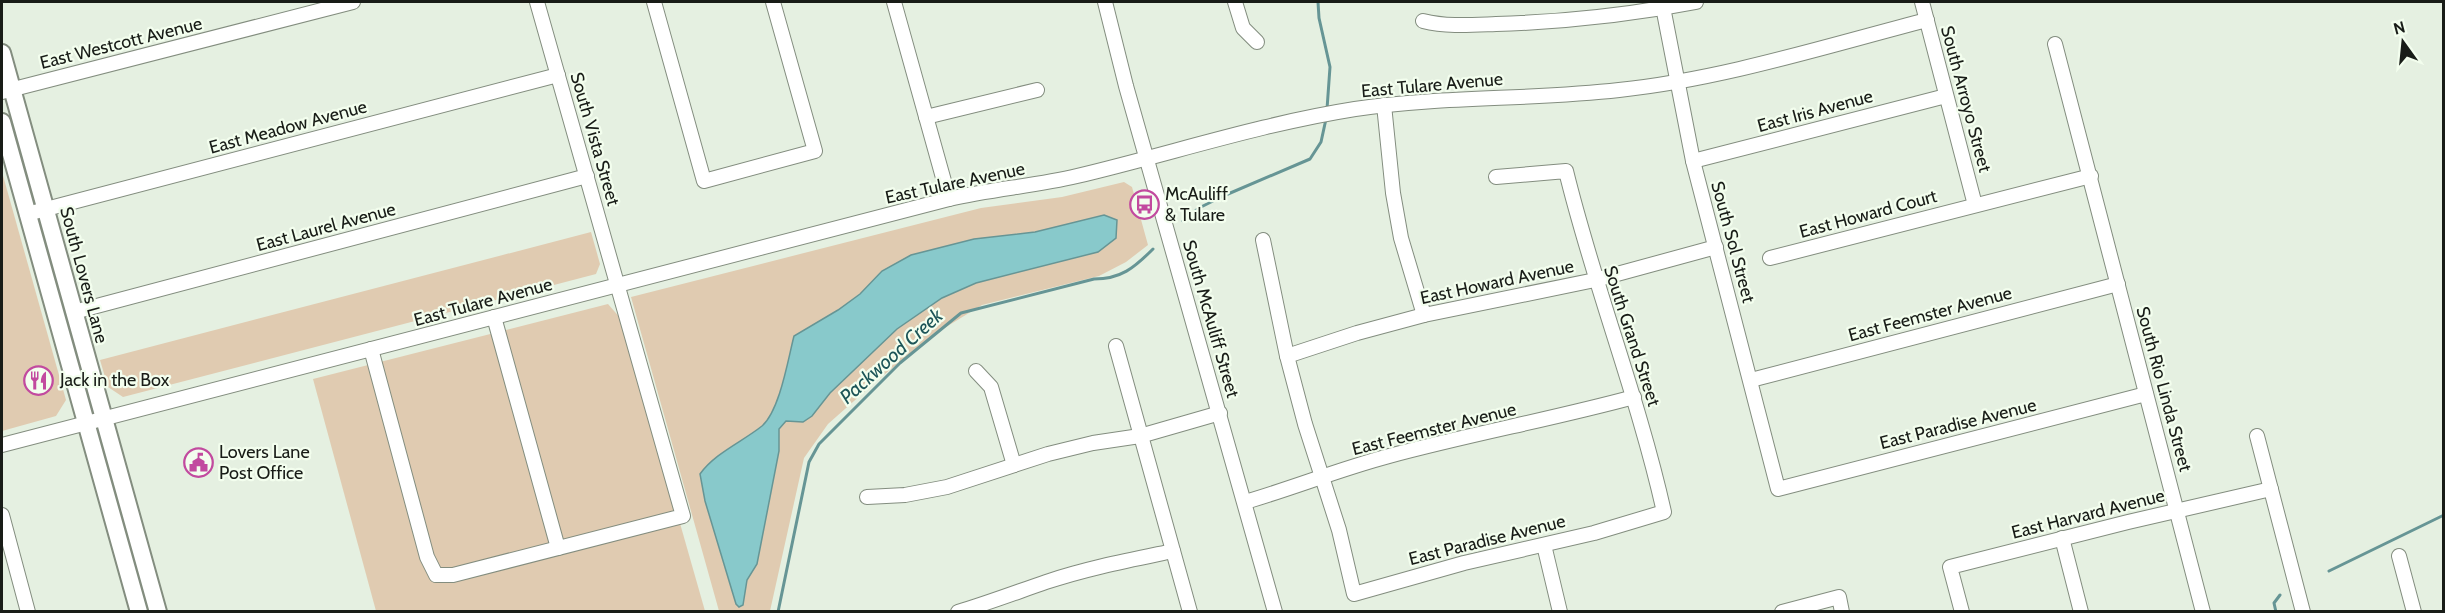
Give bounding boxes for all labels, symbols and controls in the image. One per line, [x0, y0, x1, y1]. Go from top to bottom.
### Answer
street label: East Westcott Avenue [38, 12, 204, 74]
north arrow [2373, 12, 2433, 72]
text: N [2391, 17, 2407, 39]
street label: South Arroyo Street [1936, 23, 1996, 175]
street label: East Tulare Avenue [1360, 68, 1504, 102]
street label: South Vista Street [565, 70, 625, 208]
street label: East Iris Avenue [1755, 85, 1875, 137]
street label: East Meadow Avenue [207, 95, 369, 159]
street label: East Tulare Avenue [883, 157, 1027, 209]
street label: South Sol Street [1706, 179, 1760, 305]
place label: McAuliff & Tulare [1165, 183, 1228, 226]
street label: East Howard Court [1797, 185, 1939, 243]
bus stop icon: McAuliff & Tulare [1128, 188, 1160, 220]
street label: East Laurel Avenue [254, 198, 398, 256]
street label: South Lovers Lane [55, 204, 113, 346]
street label: South McAuliff Street [1178, 238, 1244, 400]
street label: East Howard Avenue [1418, 255, 1576, 309]
street label: South Grand Street [1599, 263, 1665, 409]
street label: East Tulare Avenue [411, 273, 555, 331]
street label: East Feemster Avenue [1846, 282, 2014, 346]
water label: Packwood Creek [834, 302, 949, 409]
street label: South Rio Linda Street [2131, 304, 2197, 474]
restaurant icon: Jack in the Box [23, 364, 55, 396]
place label: Jack in the Box [59, 369, 170, 391]
street label: East Paradise Avenue [1877, 394, 2039, 454]
street label: East Feemster Avenue [1350, 398, 1518, 460]
place label: Lovers Lane Post Office [219, 441, 310, 484]
public building icon: Lovers Lane Post Office [182, 446, 214, 478]
street label: East Harvard Avenue [2009, 484, 2167, 544]
street label: East Paradise Avenue [1406, 510, 1568, 570]

